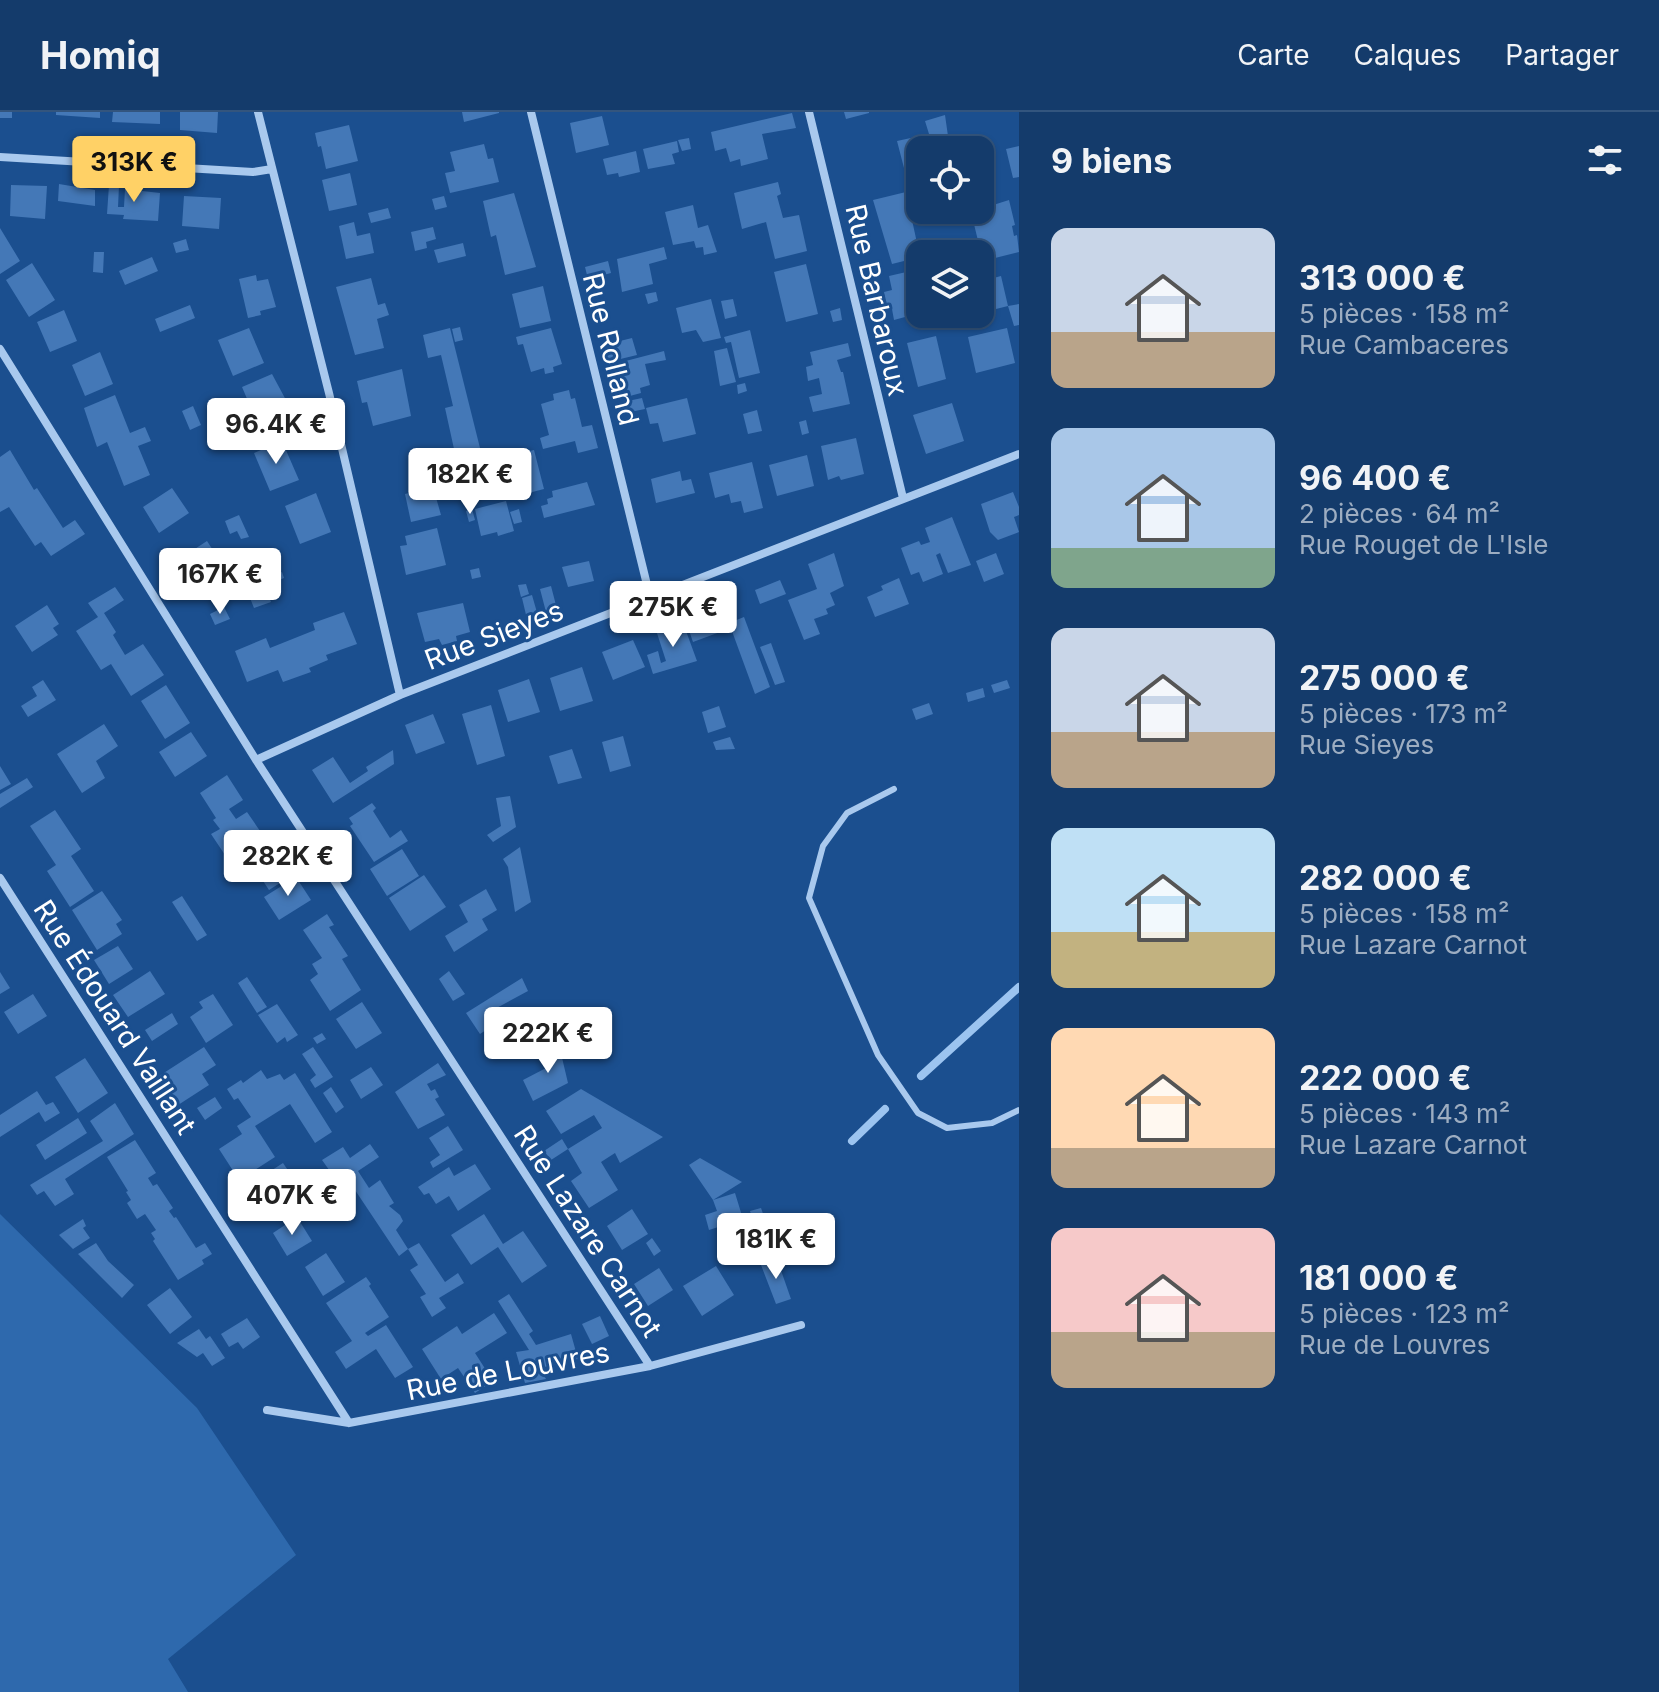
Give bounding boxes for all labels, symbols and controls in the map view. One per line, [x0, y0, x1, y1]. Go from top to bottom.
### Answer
text: Homiq [40, 32, 161, 78]
text: Carte [1237, 38, 1310, 72]
text: Calques [1354, 38, 1461, 72]
text: Partager [1505, 38, 1619, 72]
pin: 313K € [69, 136, 199, 204]
map controls [906, 136, 994, 328]
button: locate [906, 136, 994, 224]
icon: filters [1583, 138, 1627, 182]
text: 9 biens [1051, 140, 1172, 181]
text: 313K € [90, 146, 178, 177]
street label: Rue Barbaroux [838, 201, 916, 399]
button: layers [906, 240, 994, 328]
text: 313 000 € [1299, 257, 1466, 298]
icon: home [1115, 260, 1211, 356]
street label: Rue Rolland [576, 269, 646, 429]
text: 5 pièces · 158 m² [1299, 298, 1509, 329]
text: Rue Cambaceres [1299, 329, 1509, 360]
pin: 96.4K € [202, 398, 350, 466]
text: 96.4K € [225, 408, 327, 439]
pin: 182K € [405, 448, 535, 516]
text: 96 400 € [1299, 457, 1451, 498]
text: 182K € [426, 458, 514, 489]
icon: home [1115, 460, 1211, 556]
text: 2 pièces · 64 m² [1299, 498, 1500, 529]
text: Rue Rouget de L'Isle [1299, 529, 1549, 560]
pin: 167K € [155, 548, 285, 616]
text: 167K € [177, 558, 263, 589]
pin: 275K € [608, 581, 738, 649]
text: 275K € [628, 591, 718, 622]
street label: Rue Sieyes [420, 593, 568, 677]
text: 275 000 € [1299, 657, 1470, 698]
icon: home [1115, 660, 1211, 756]
text: 5 pièces · 173 m² [1299, 698, 1508, 729]
text: Rue Sieyes [1299, 729, 1434, 760]
pin: 282K € [223, 830, 353, 898]
text: 282K € [242, 840, 334, 871]
text: 282 000 € [1299, 857, 1472, 898]
icon: home [1115, 860, 1211, 956]
street label: Rue Édouard Vaillant [27, 893, 204, 1140]
text: 5 pièces · 158 m² [1299, 898, 1509, 929]
text: Rue Lazare Carnot [1299, 929, 1527, 960]
pin: 222K € [483, 1007, 613, 1075]
text: 222K € [502, 1017, 594, 1048]
text: 222 000 € [1299, 1057, 1471, 1098]
icon: home [1115, 1060, 1211, 1156]
text: 5 pièces · 143 m² [1299, 1098, 1510, 1129]
street label: Rue Lazare Carnot [507, 1119, 669, 1343]
text: Rue Lazare Carnot [1299, 1129, 1527, 1160]
pin: 407K € [227, 1169, 357, 1237]
text: 407K € [246, 1179, 338, 1210]
pin: 181K € [711, 1213, 841, 1281]
text: 181K € [735, 1223, 817, 1254]
text: 181 000 € [1299, 1257, 1459, 1298]
icon: home [1115, 1260, 1211, 1356]
text: 5 pièces · 123 m² [1299, 1298, 1509, 1329]
text: Rue de Louvres [1299, 1329, 1490, 1360]
street label: Rue de Louvres [404, 1335, 612, 1407]

